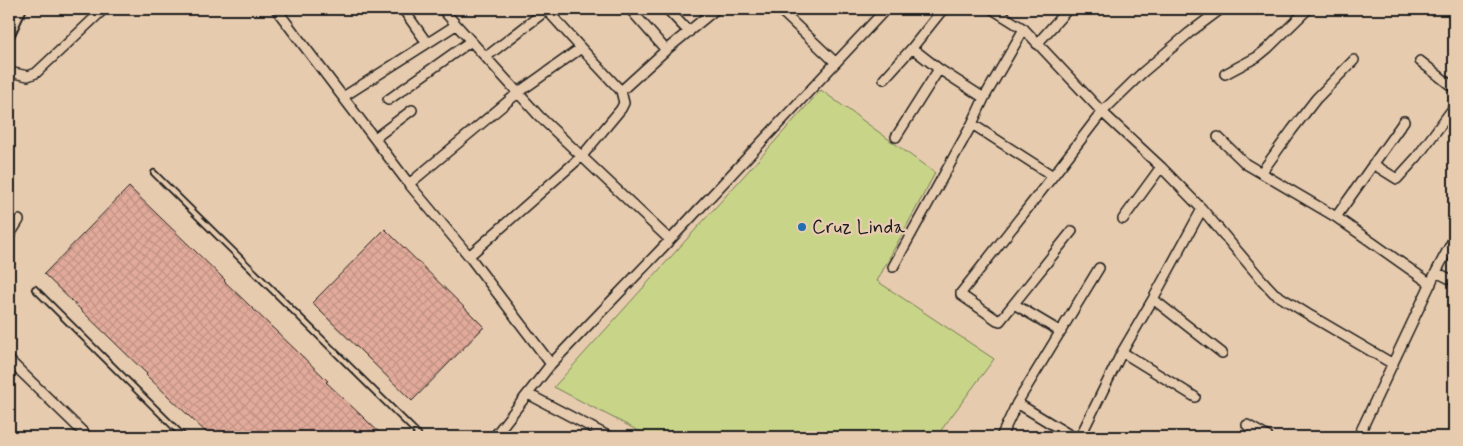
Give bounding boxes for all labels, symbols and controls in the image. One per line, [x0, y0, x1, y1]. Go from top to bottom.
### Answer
place label: Cruz Linda [812, 215, 905, 240]
marker: Cruz Linda [796, 221, 808, 233]

